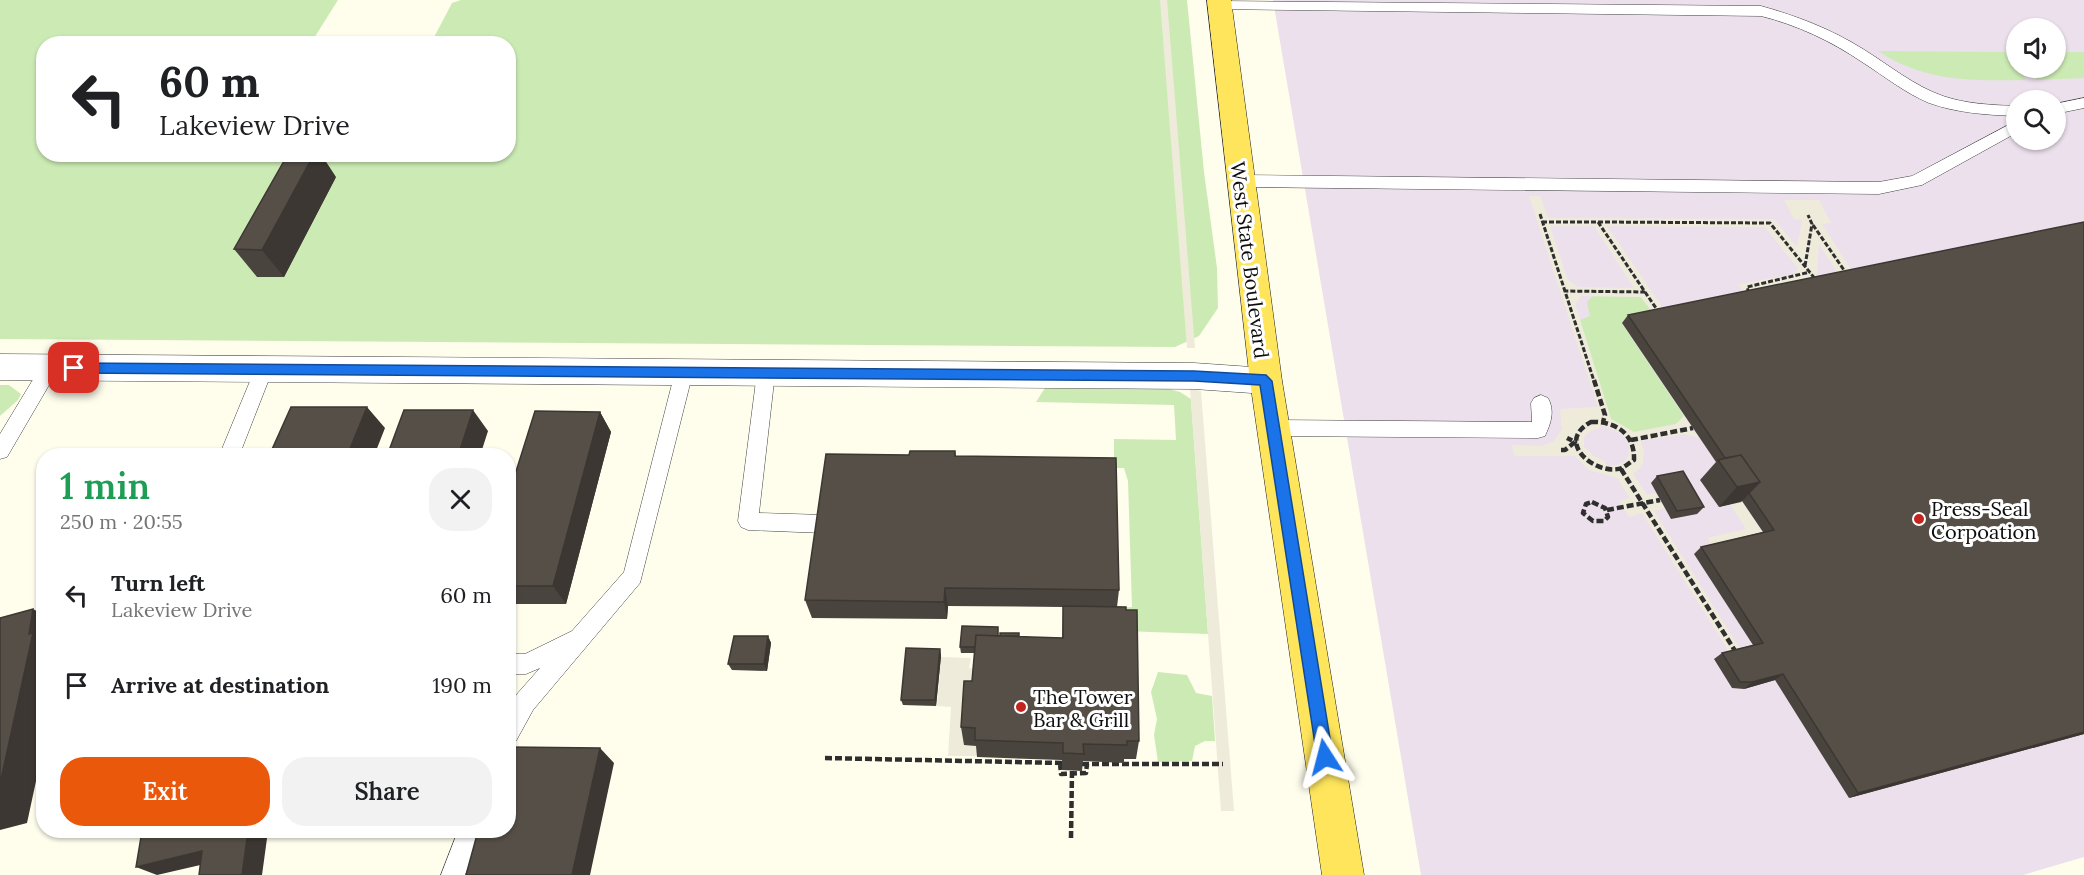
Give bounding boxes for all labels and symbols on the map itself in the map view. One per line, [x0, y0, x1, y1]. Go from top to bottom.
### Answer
street label: West State Boulevard [1226, 160, 1274, 360]
pin [48, 342, 99, 393]
place label: Press-Seal Corpoation [1931, 496, 2036, 544]
marker: Press-Seal Corpoation [1912, 512, 1926, 526]
place label: The Tower Bar & Grill [1033, 684, 1133, 732]
marker: The Tower Bar & Grill [1014, 700, 1028, 714]
position arrow [1293, 725, 1357, 789]

